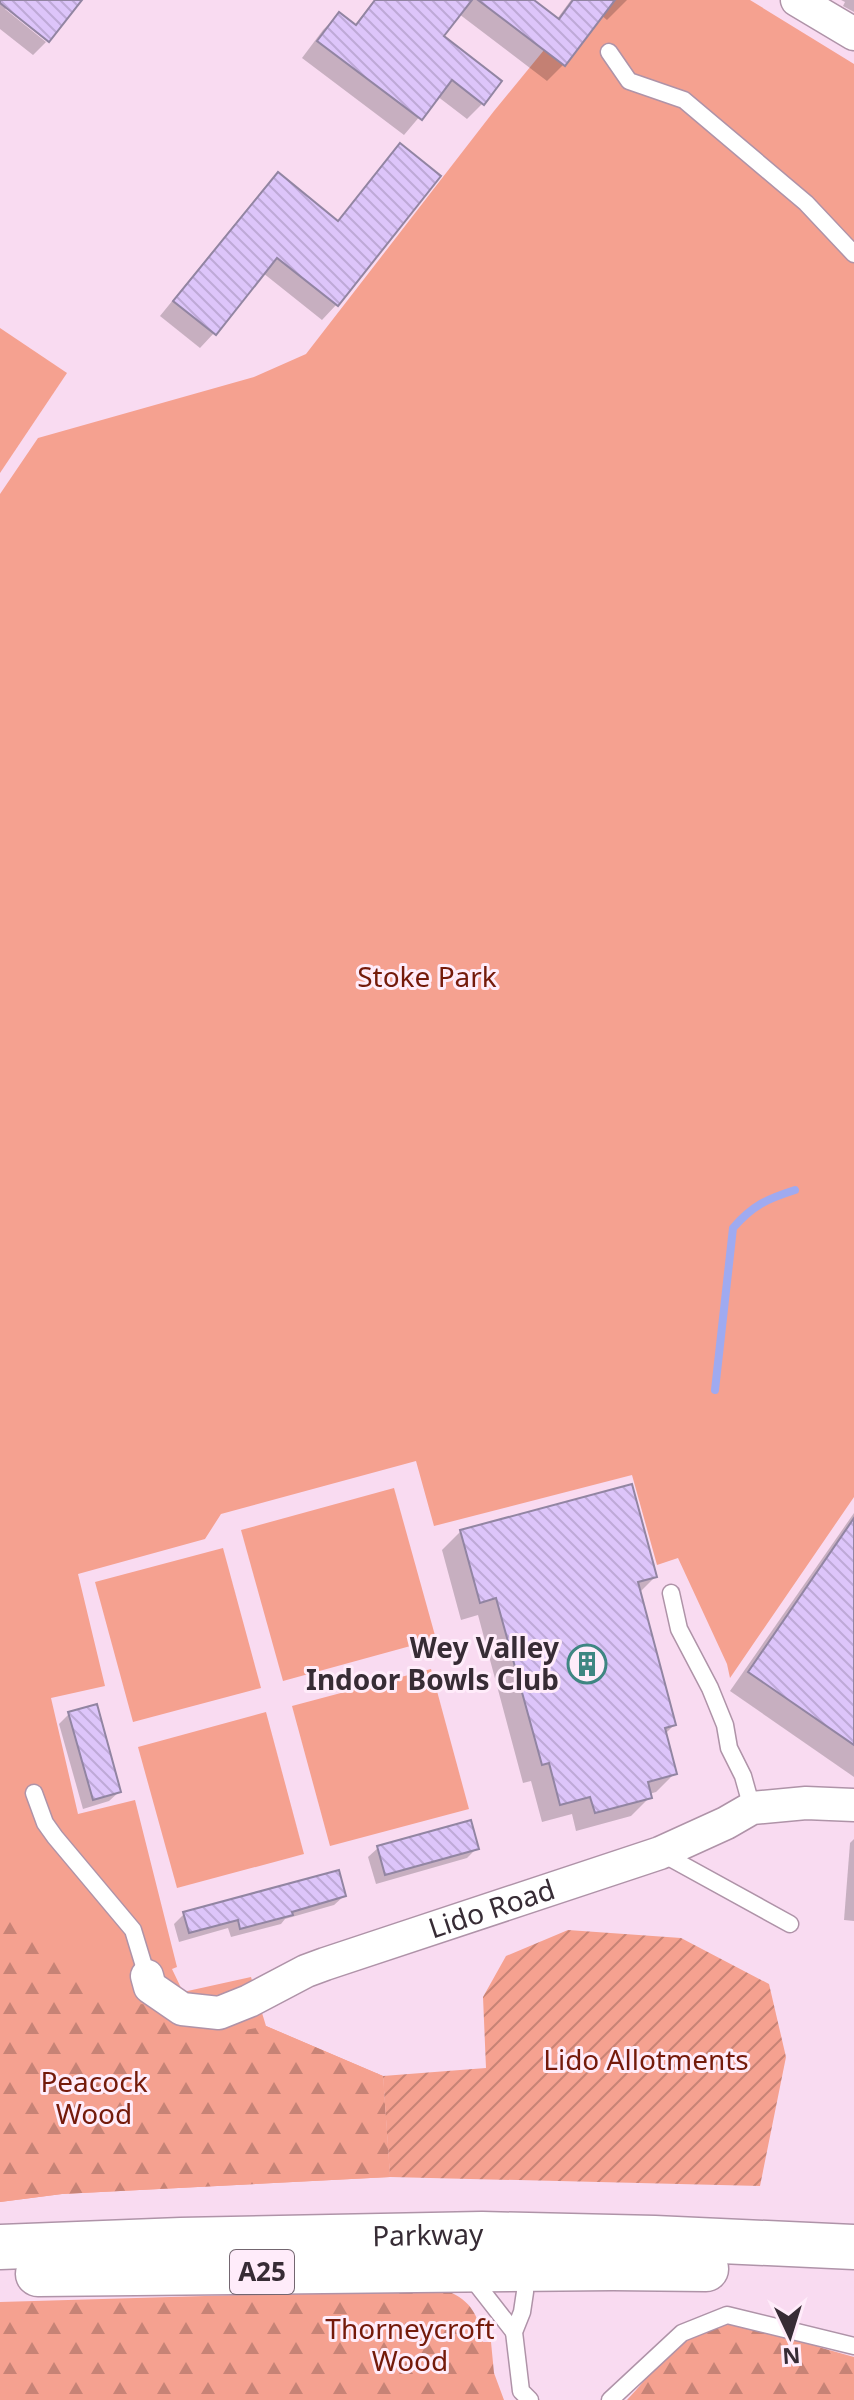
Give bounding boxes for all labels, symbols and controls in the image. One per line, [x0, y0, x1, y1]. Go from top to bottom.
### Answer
park label: Stoke Park [357, 957, 497, 995]
place label: Wey Valley Indoor Bowls Club [306, 1628, 559, 1698]
building icon: Wey Valley Indoor Bowls Club [566, 1643, 608, 1685]
street label: Lido Road [423, 1869, 559, 1946]
park label: Lido Allotments [543, 2040, 749, 2078]
park label: Peacock Wood [40, 2062, 148, 2132]
street label: Parkway [372, 2214, 484, 2254]
road number: A25 [230, 2250, 294, 2294]
north arrow [750, 2296, 830, 2376]
park label: Thorneycroft Wood [325, 2309, 495, 2379]
text: N [781, 2341, 801, 2373]

